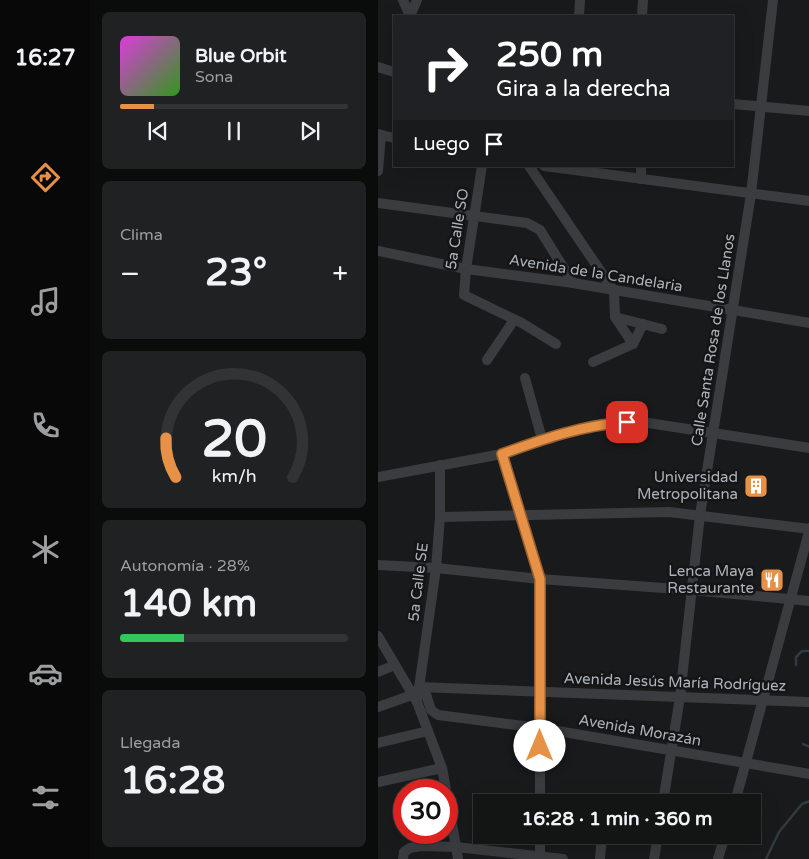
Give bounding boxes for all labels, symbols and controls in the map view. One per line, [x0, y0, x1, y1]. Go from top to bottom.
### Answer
text: 250 m [496, 34, 603, 76]
icon: right [413, 35, 478, 100]
text: 16:27 [15, 45, 75, 71]
text: Blue Orbit [195, 45, 287, 67]
text: Sona [195, 67, 233, 87]
text: Gira a la derecha [496, 76, 671, 102]
icon: previous [144, 117, 172, 145]
icon: pause [220, 117, 248, 145]
icon: next [296, 117, 324, 145]
icon: arrive [480, 130, 508, 158]
text: Luego [413, 133, 470, 155]
icon: directions [28, 160, 63, 195]
street label: 5a Calle SO [442, 187, 472, 271]
text: Clima [120, 225, 163, 245]
street label: Calle Santa Rosa de los Llanos [687, 233, 739, 447]
text: 23° [205, 250, 267, 296]
street label: Avenida de la Candelaria [508, 250, 684, 296]
text: − [120, 257, 140, 291]
text: + [332, 257, 348, 291]
icon: music [28, 284, 63, 319]
pin [606, 401, 648, 443]
icon: phone [28, 408, 63, 443]
text: 20 [201, 408, 267, 471]
icon: arrive [613, 408, 641, 436]
text: km/h [212, 466, 256, 487]
place label: Universidad Metropolitana [637, 468, 738, 503]
building icon: Universidad Metropolitana [743, 473, 769, 499]
icon: climate [28, 532, 63, 567]
street label: 5a Calle SE [404, 542, 432, 622]
text: Autonomía · 28% [120, 556, 250, 576]
place label: Lenca Maya Restaurante [667, 562, 754, 597]
restaurant icon: Lenca Maya Restaurante [759, 567, 785, 593]
text: 140 km [120, 581, 257, 627]
icon: car [28, 656, 63, 691]
street label: Avenida Jesús María Rodríguez [563, 669, 787, 695]
street label: Avenida Morazán [577, 710, 703, 750]
position arrow [513, 719, 565, 771]
text: Llegada [120, 733, 180, 753]
text: 16:28 [120, 758, 225, 804]
speed limit sign: 30 [393, 779, 458, 844]
icon: filters [28, 780, 63, 815]
text: 16:28 · 1 min · 360 m [521, 808, 713, 830]

